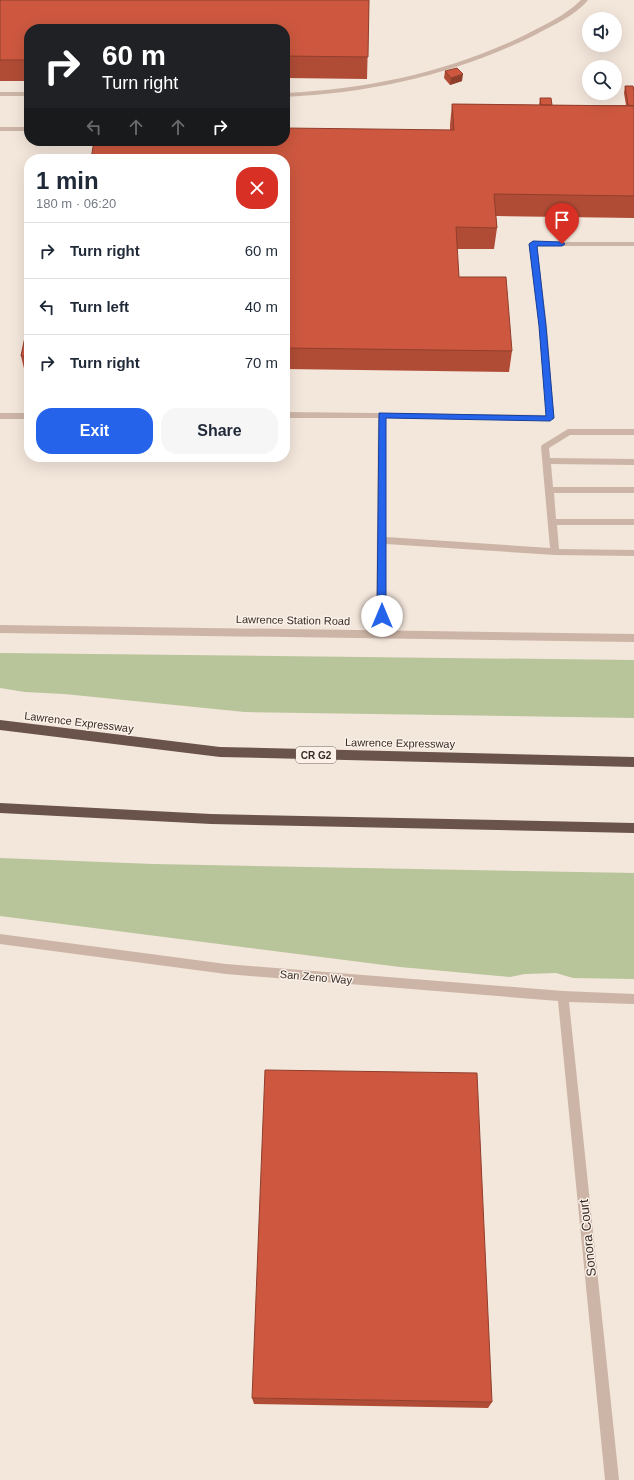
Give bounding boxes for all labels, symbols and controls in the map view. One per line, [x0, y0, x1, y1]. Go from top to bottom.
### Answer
map controls [582, 12, 622, 100]
button: sound [582, 12, 622, 52]
icon: right [36, 40, 88, 92]
text: 60 m [102, 40, 166, 71]
button: search [582, 60, 622, 100]
text: Turn right [102, 73, 178, 93]
icon: left [83, 116, 105, 138]
icon: ahead [125, 116, 147, 138]
icon: ahead [167, 116, 189, 138]
icon: right [209, 116, 231, 138]
text: 1 min [36, 167, 99, 194]
button: close [236, 167, 278, 209]
text: 180 m · 06:20 [36, 196, 116, 211]
pin [545, 203, 579, 244]
icon: arrive [551, 209, 573, 231]
icon: right [36, 240, 58, 262]
text: Turn right [70, 242, 140, 259]
text: 60 m [245, 242, 278, 259]
icon: left [36, 296, 58, 318]
text: Turn left [70, 298, 129, 315]
text: 40 m [245, 298, 278, 315]
icon: right [36, 352, 58, 374]
text: Turn right [70, 354, 140, 371]
text: 70 m [245, 354, 278, 371]
button: Exit [36, 408, 153, 454]
button: Share [161, 408, 278, 454]
position arrow [361, 595, 403, 637]
street label: Lawrence Station Road [236, 613, 350, 627]
street label: Lawrence Expressway [24, 709, 135, 735]
street label: Lawrence Expressway [345, 736, 456, 750]
road number: CR G2 [296, 747, 336, 763]
street label: San Zeno Way [279, 968, 353, 986]
street label: Sonora Court [576, 1198, 599, 1277]

